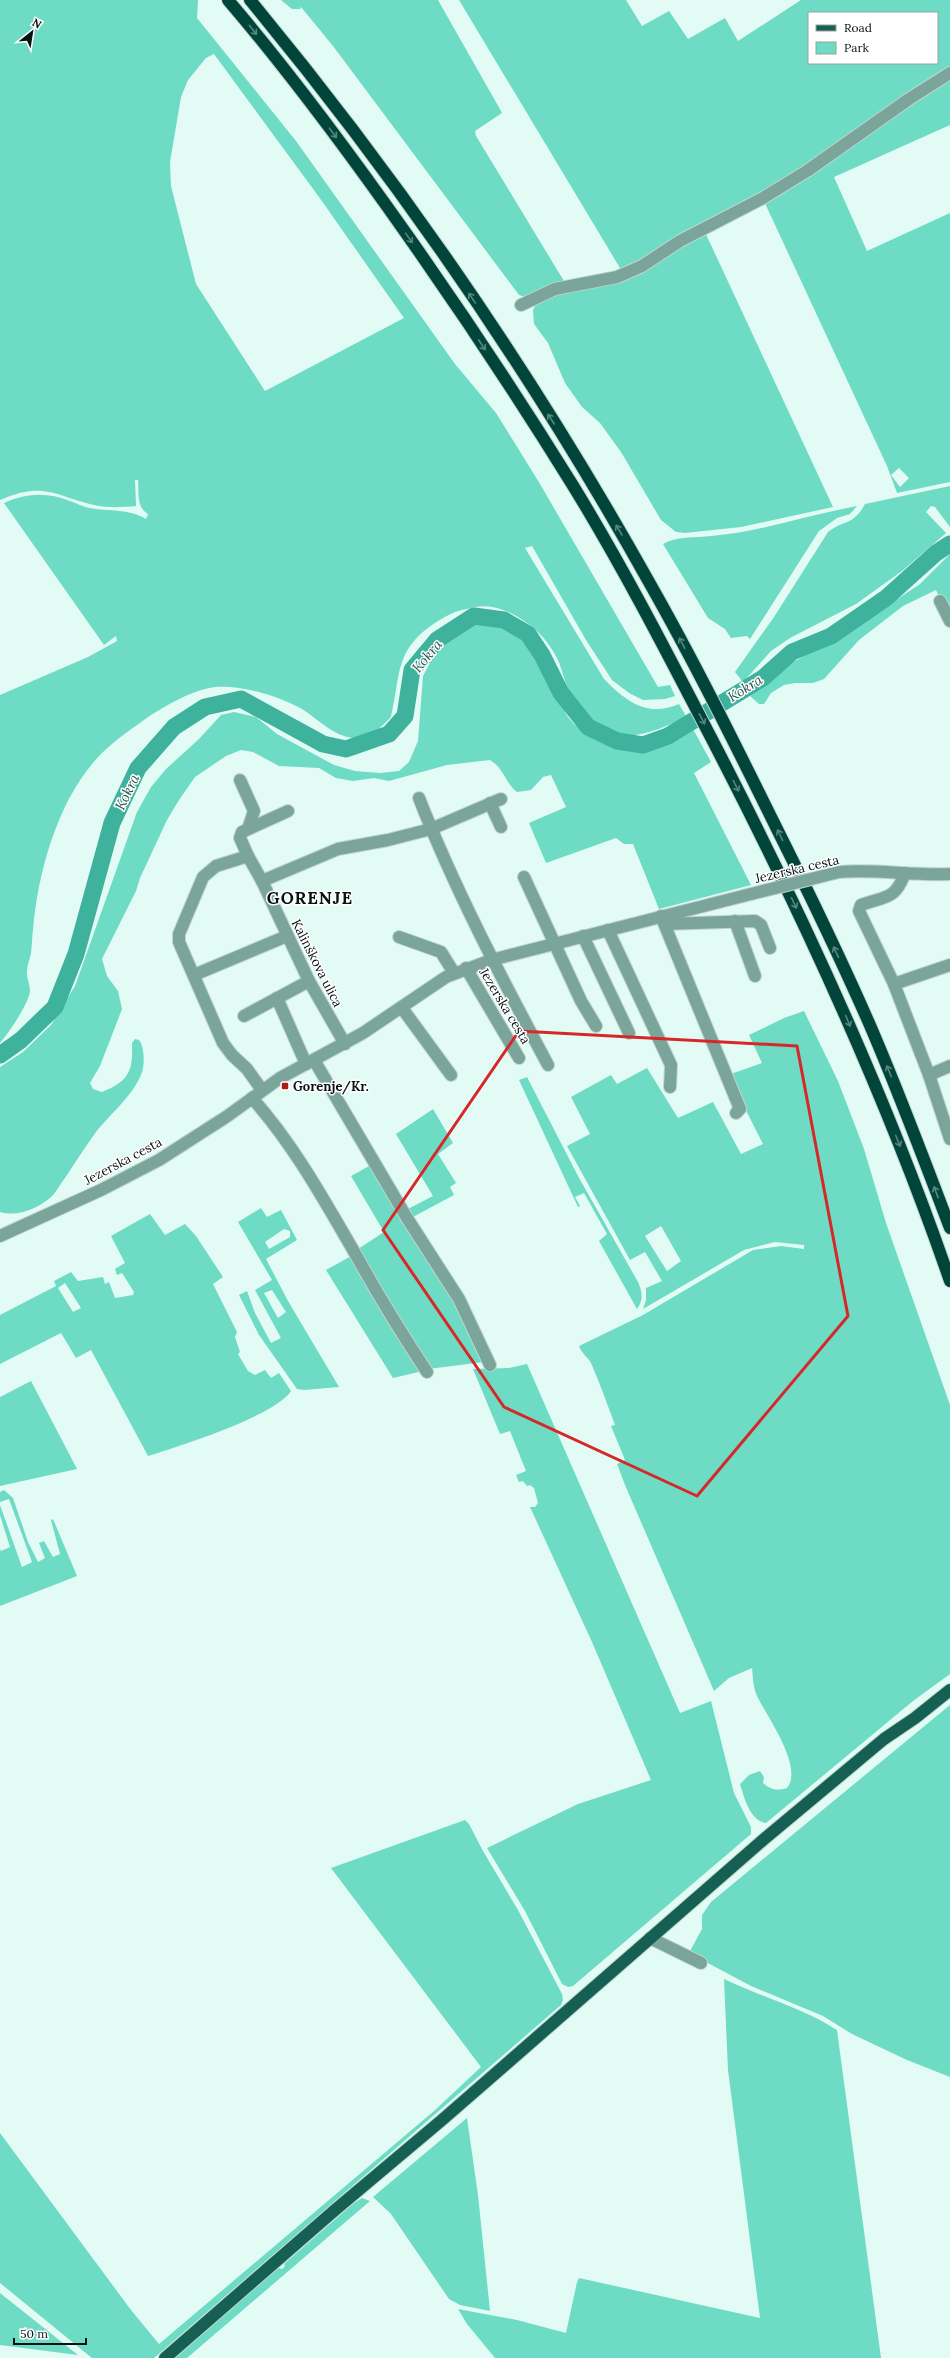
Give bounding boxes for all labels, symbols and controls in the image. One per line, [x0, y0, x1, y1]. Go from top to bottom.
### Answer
north arrow [12, 12, 52, 52]
legend [808, 12, 938, 64]
text: N [30, 15, 45, 32]
text: Road [844, 20, 872, 35]
one-way arrow [248, 25, 257, 36]
text: Park [844, 40, 870, 55]
one-way arrow [328, 127, 337, 138]
one-way arrow [405, 232, 413, 243]
one-way arrow [468, 293, 477, 304]
one-way arrow [479, 339, 487, 351]
one-way arrow [547, 414, 555, 425]
one-way arrow [615, 524, 623, 536]
water label: Kokra [408, 636, 446, 676]
one-way arrow [678, 637, 686, 649]
water label: Kokra [724, 670, 766, 706]
one-way arrow [698, 713, 706, 725]
water label: Kokra [111, 771, 143, 813]
one-way arrow [733, 780, 740, 792]
one-way arrow [776, 829, 783, 841]
street label: Jezerska cesta [752, 851, 841, 887]
district label: GORENJE [267, 887, 353, 909]
one-way arrow [791, 897, 798, 909]
street label: Kalinškova ulica [288, 916, 347, 1010]
one-way arrow [832, 946, 839, 958]
street label: Jezerska cesta [475, 964, 535, 1047]
one-way arrow [845, 1015, 852, 1027]
one-way arrow [884, 1065, 892, 1077]
place label: Gorenje/Kr. [293, 1078, 369, 1095]
marker: Gorenje/Kr. [280, 1081, 290, 1091]
street label: Jezerska cesta [80, 1133, 165, 1189]
one-way arrow [894, 1135, 902, 1147]
one-way arrow [932, 1186, 940, 1198]
scale bar [14, 2320, 86, 2346]
text: 50 m [20, 2326, 48, 2341]

